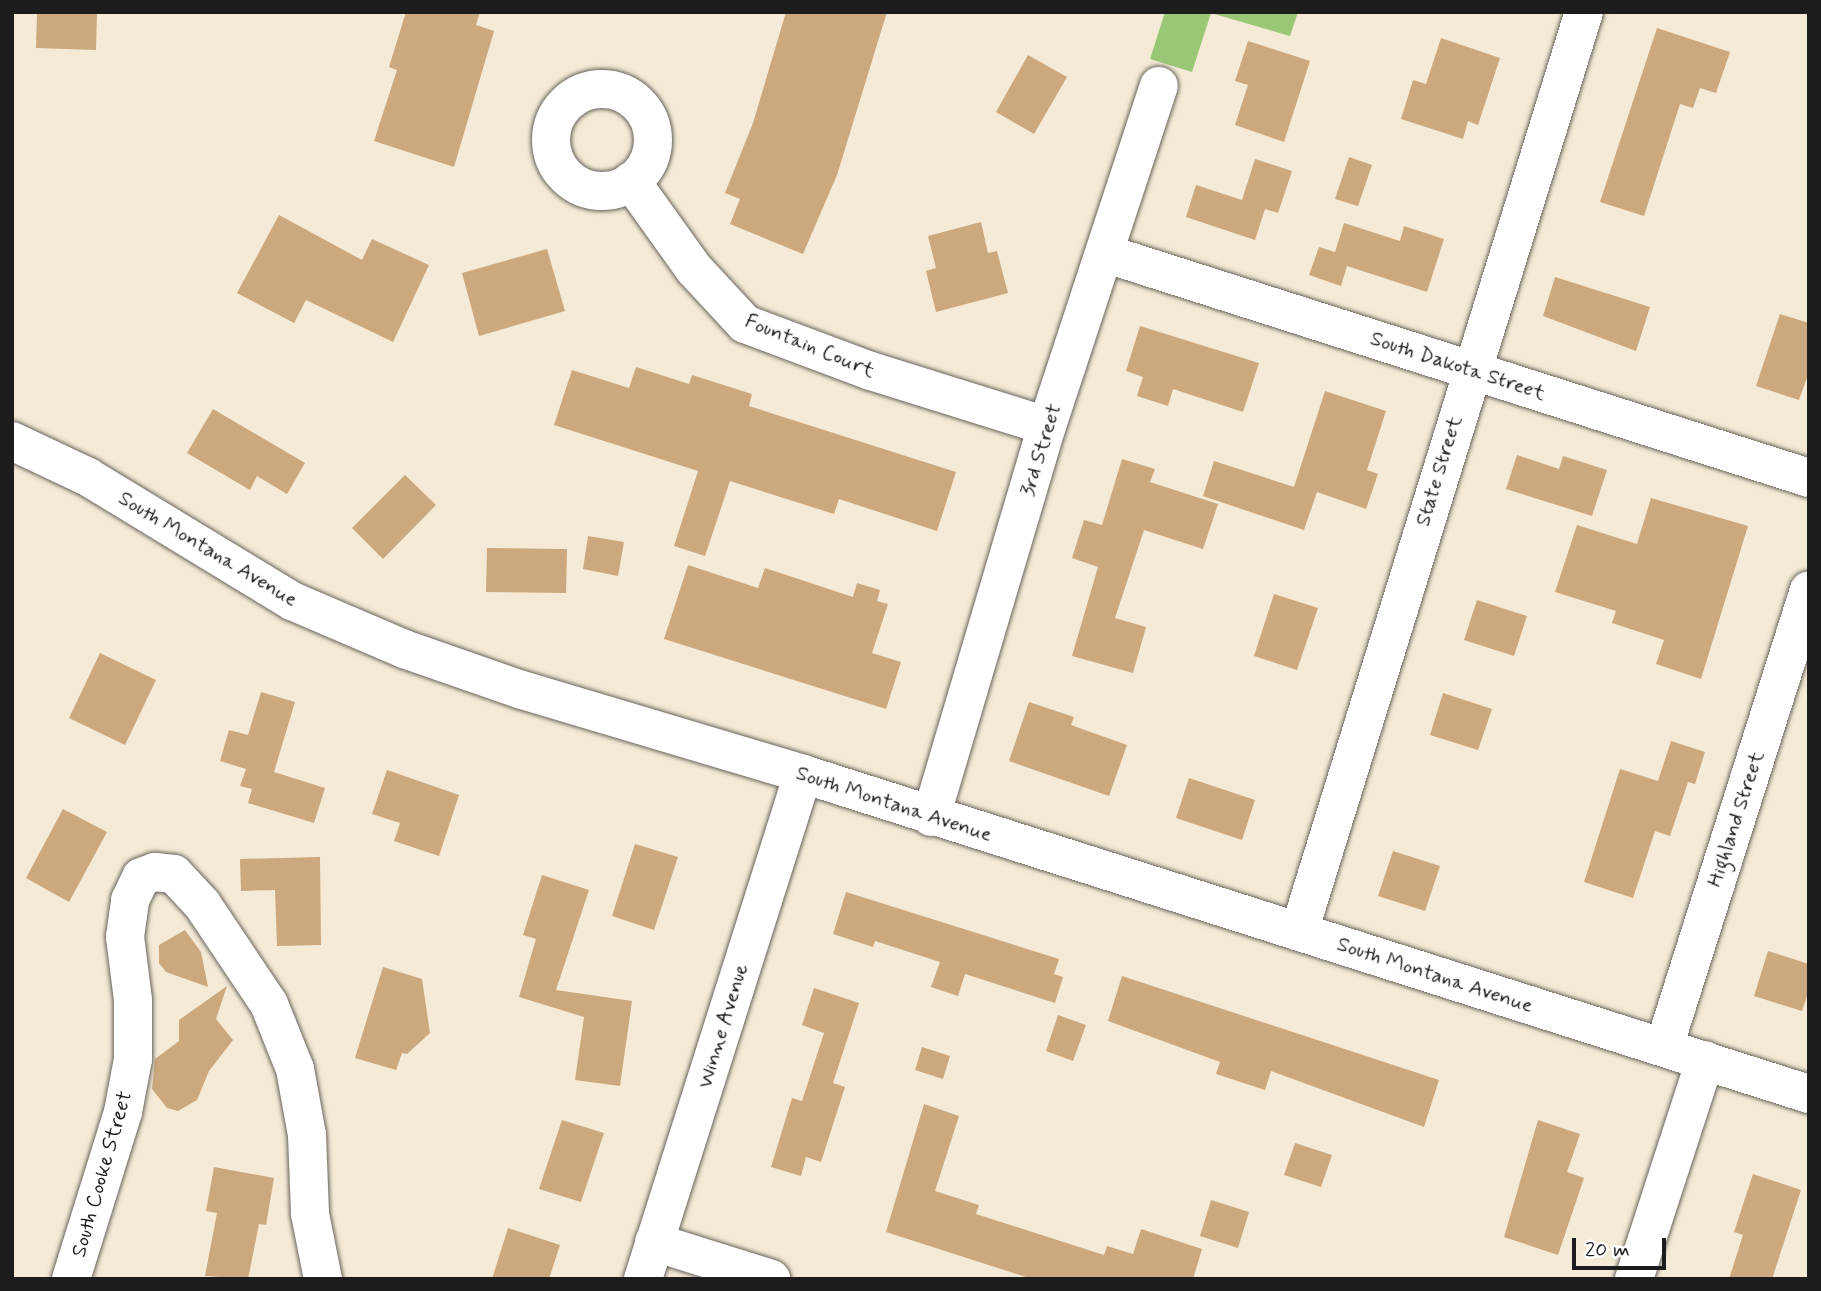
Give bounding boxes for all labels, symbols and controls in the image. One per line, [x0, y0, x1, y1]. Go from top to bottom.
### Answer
street label: Fountain Court [744, 309, 876, 383]
street label: South Dakota Street [1367, 326, 1549, 406]
street label: 3rd Street [1015, 401, 1067, 499]
street label: State Street [1410, 413, 1468, 529]
street label: South Montana Avenue [114, 486, 302, 612]
street label: Highland Street [1702, 748, 1770, 890]
street label: South Montana Avenue [793, 760, 995, 848]
street label: South Montana Avenue [1334, 931, 1536, 1019]
street label: Winne Avenue [692, 959, 754, 1093]
street label: South Cooke Street [66, 1088, 138, 1260]
scale bar [1576, 1224, 1671, 1268]
text: 20 m [1585, 1236, 1630, 1264]

